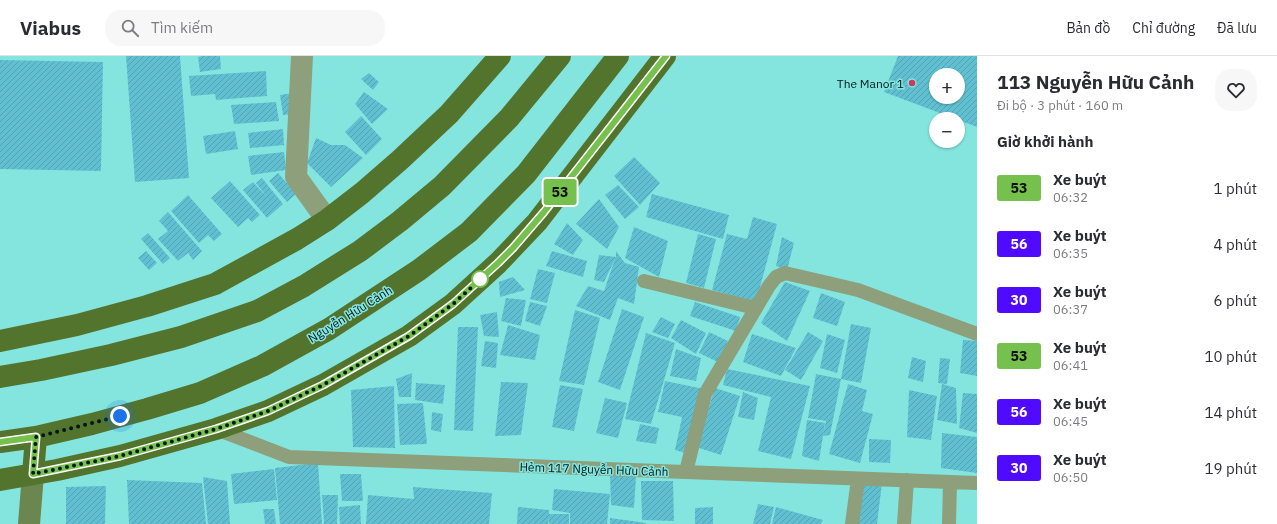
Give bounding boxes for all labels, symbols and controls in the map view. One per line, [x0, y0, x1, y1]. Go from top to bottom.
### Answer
search box [105, 10, 385, 46]
text: Viabus [20, 16, 81, 40]
icon: search [119, 17, 141, 39]
text: Tìm kiếm [151, 18, 213, 37]
text: Bản đồ [1066, 19, 1110, 37]
text: Chỉ đường [1132, 19, 1195, 37]
text: Đã lưu [1217, 19, 1257, 37]
map controls [929, 68, 965, 148]
button: + [929, 68, 965, 104]
button: heart [1215, 69, 1257, 111]
text: 113 Nguyễn Hữu Cảnh [997, 70, 1194, 94]
place label: The Manor 1 [837, 76, 904, 91]
marker: The Manor 1 [907, 78, 917, 88]
text: Đi bộ · 3 phút · 160 m [997, 97, 1123, 114]
button: − [929, 112, 965, 148]
text: Giờ khởi hành [997, 132, 1093, 151]
text: Xe buýt [1053, 170, 1107, 189]
line badge: 53 [542, 179, 578, 205]
text: 53 [1011, 179, 1027, 197]
text: 1 phút [1213, 179, 1257, 198]
text: 53 [552, 183, 568, 201]
text: 06:32 [1053, 189, 1088, 206]
text: Xe buýt [1053, 226, 1107, 245]
text: 56 [1011, 235, 1027, 253]
text: 4 phút [1213, 235, 1257, 254]
text: 06:35 [1053, 245, 1088, 262]
unlabelled marker [471, 270, 489, 288]
street label: Nguyễn Hữu Cảnh [305, 282, 395, 346]
text: Xe buýt [1053, 282, 1107, 301]
text: 30 [1011, 291, 1027, 309]
text: 6 phút [1213, 291, 1257, 310]
text: 06:37 [1053, 301, 1088, 318]
text: Xe buýt [1053, 338, 1107, 357]
text: 53 [1011, 347, 1027, 365]
text: 10 phút [1204, 347, 1257, 366]
text: 06:41 [1053, 357, 1088, 374]
text: Xe buýt [1053, 394, 1107, 413]
text: 56 [1011, 403, 1027, 421]
text: 14 phút [1204, 403, 1257, 422]
your location [110, 406, 130, 426]
text: 06:45 [1053, 413, 1088, 430]
text: Xe buýt [1053, 450, 1107, 469]
street label: Hẻm 117 Nguyễn Hữu Cảnh [519, 459, 669, 479]
text: 30 [1011, 459, 1027, 477]
text: 19 phút [1204, 459, 1257, 478]
text: 06:50 [1053, 469, 1088, 486]

